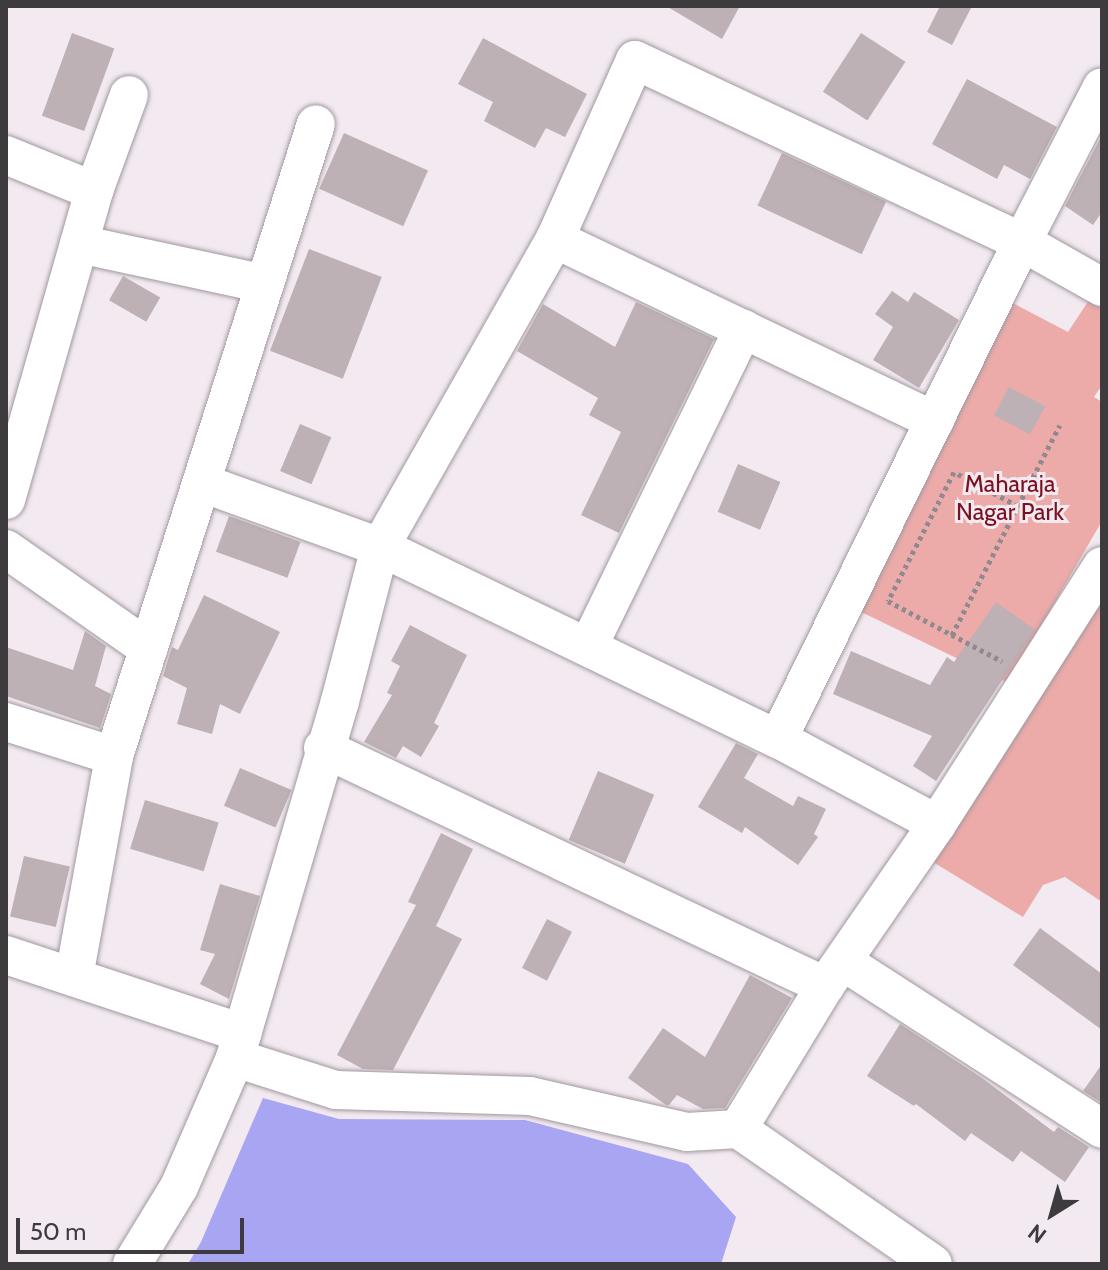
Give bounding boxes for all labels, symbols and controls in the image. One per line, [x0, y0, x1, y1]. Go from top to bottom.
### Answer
park label: Maharaja Nagar Park [956, 470, 1064, 526]
north arrow [1012, 1174, 1092, 1254]
scale bar [20, 1202, 248, 1252]
text: 50 m [30, 1217, 86, 1246]
text: N [1023, 1218, 1052, 1249]

